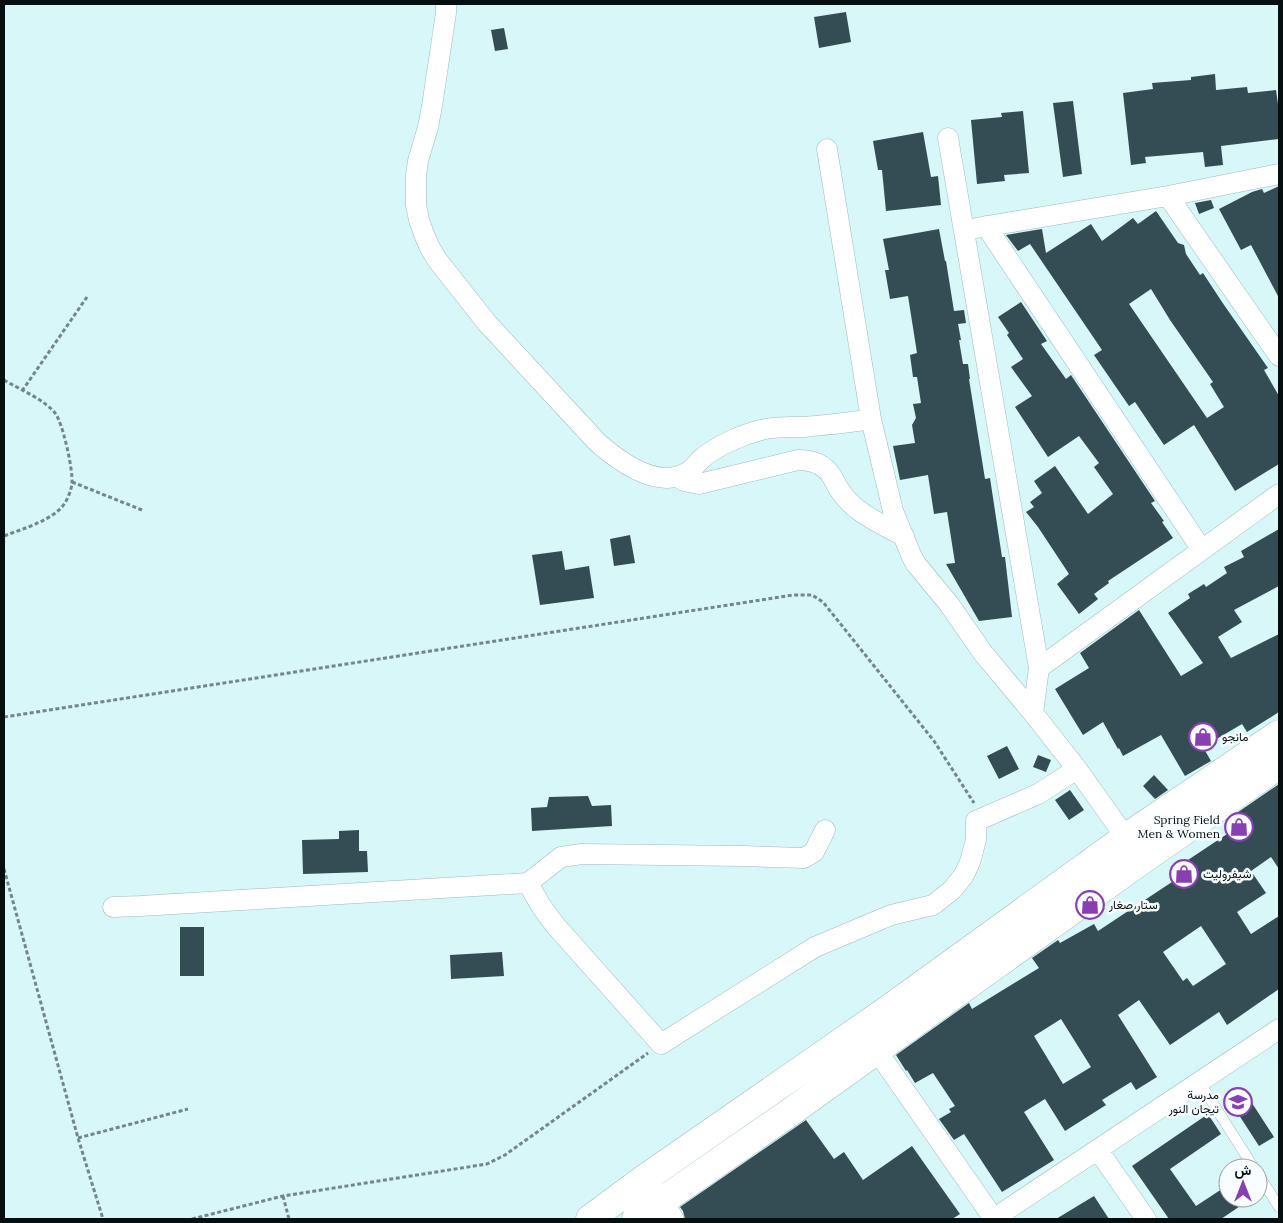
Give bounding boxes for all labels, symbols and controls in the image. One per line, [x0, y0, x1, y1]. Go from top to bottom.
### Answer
shop icon: مانجو [1188, 722, 1218, 752]
place label: مانجو [1222, 729, 1248, 745]
place label: Spring Field Men & Women [1138, 812, 1220, 841]
shop icon: Spring Field Men & Women [1224, 812, 1254, 842]
shop icon: شيفروليت [1169, 859, 1199, 889]
place label: شيفروليت [1203, 866, 1252, 882]
shop icon: ستار صغار [1075, 890, 1105, 920]
place label: ستار صغار [1108, 897, 1158, 913]
place label: مدرسة تيجان النور [1168, 1087, 1219, 1117]
school or university icon: مدرسة تيجان النور [1223, 1087, 1253, 1117]
north arrow [1218, 1158, 1268, 1208]
text: ش [1235, 1161, 1252, 1179]

